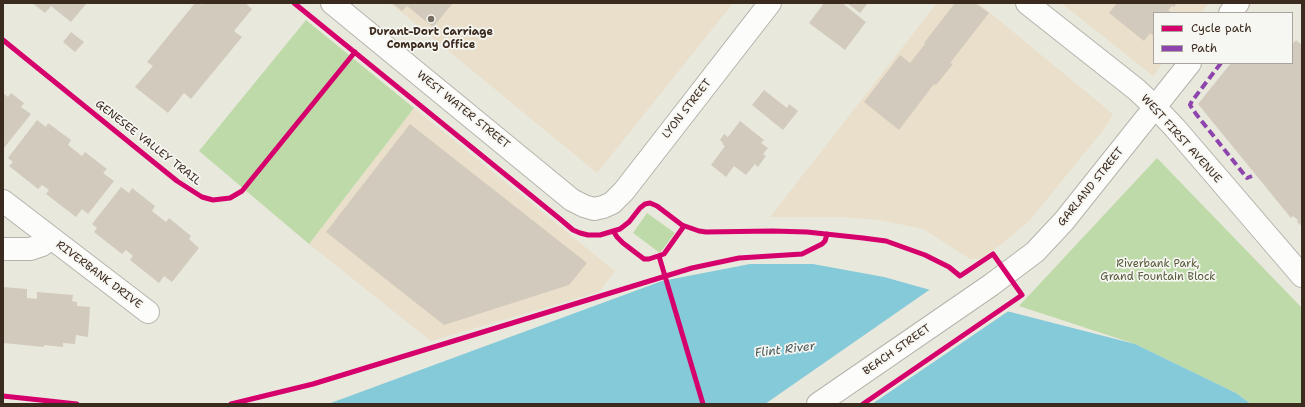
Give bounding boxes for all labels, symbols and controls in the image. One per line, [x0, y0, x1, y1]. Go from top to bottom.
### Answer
legend [1153, 12, 1293, 64]
marker: Durant-Dort Carriage Company Office [426, 14, 436, 24]
text: Cycle path [1191, 20, 1252, 36]
place label: Durant-Dort Carriage Company Office [369, 25, 493, 51]
text: Path [1191, 40, 1217, 56]
street label: WEST WATER STREET [414, 68, 512, 152]
street label: LYON STREET [660, 77, 714, 141]
street label: WEST FIRST AVENUE [1138, 92, 1224, 186]
street label: GENESEE VALLEY TRAIL [93, 98, 203, 188]
street label: GARLAND STREET [1055, 145, 1127, 229]
street label: RIVERBANK DRIVE [53, 238, 145, 312]
park label: Riverbank Park, Grand Fountain Block [1100, 257, 1216, 283]
street label: BEACH STREET [861, 322, 933, 378]
water label: Flint River [754, 339, 816, 361]

